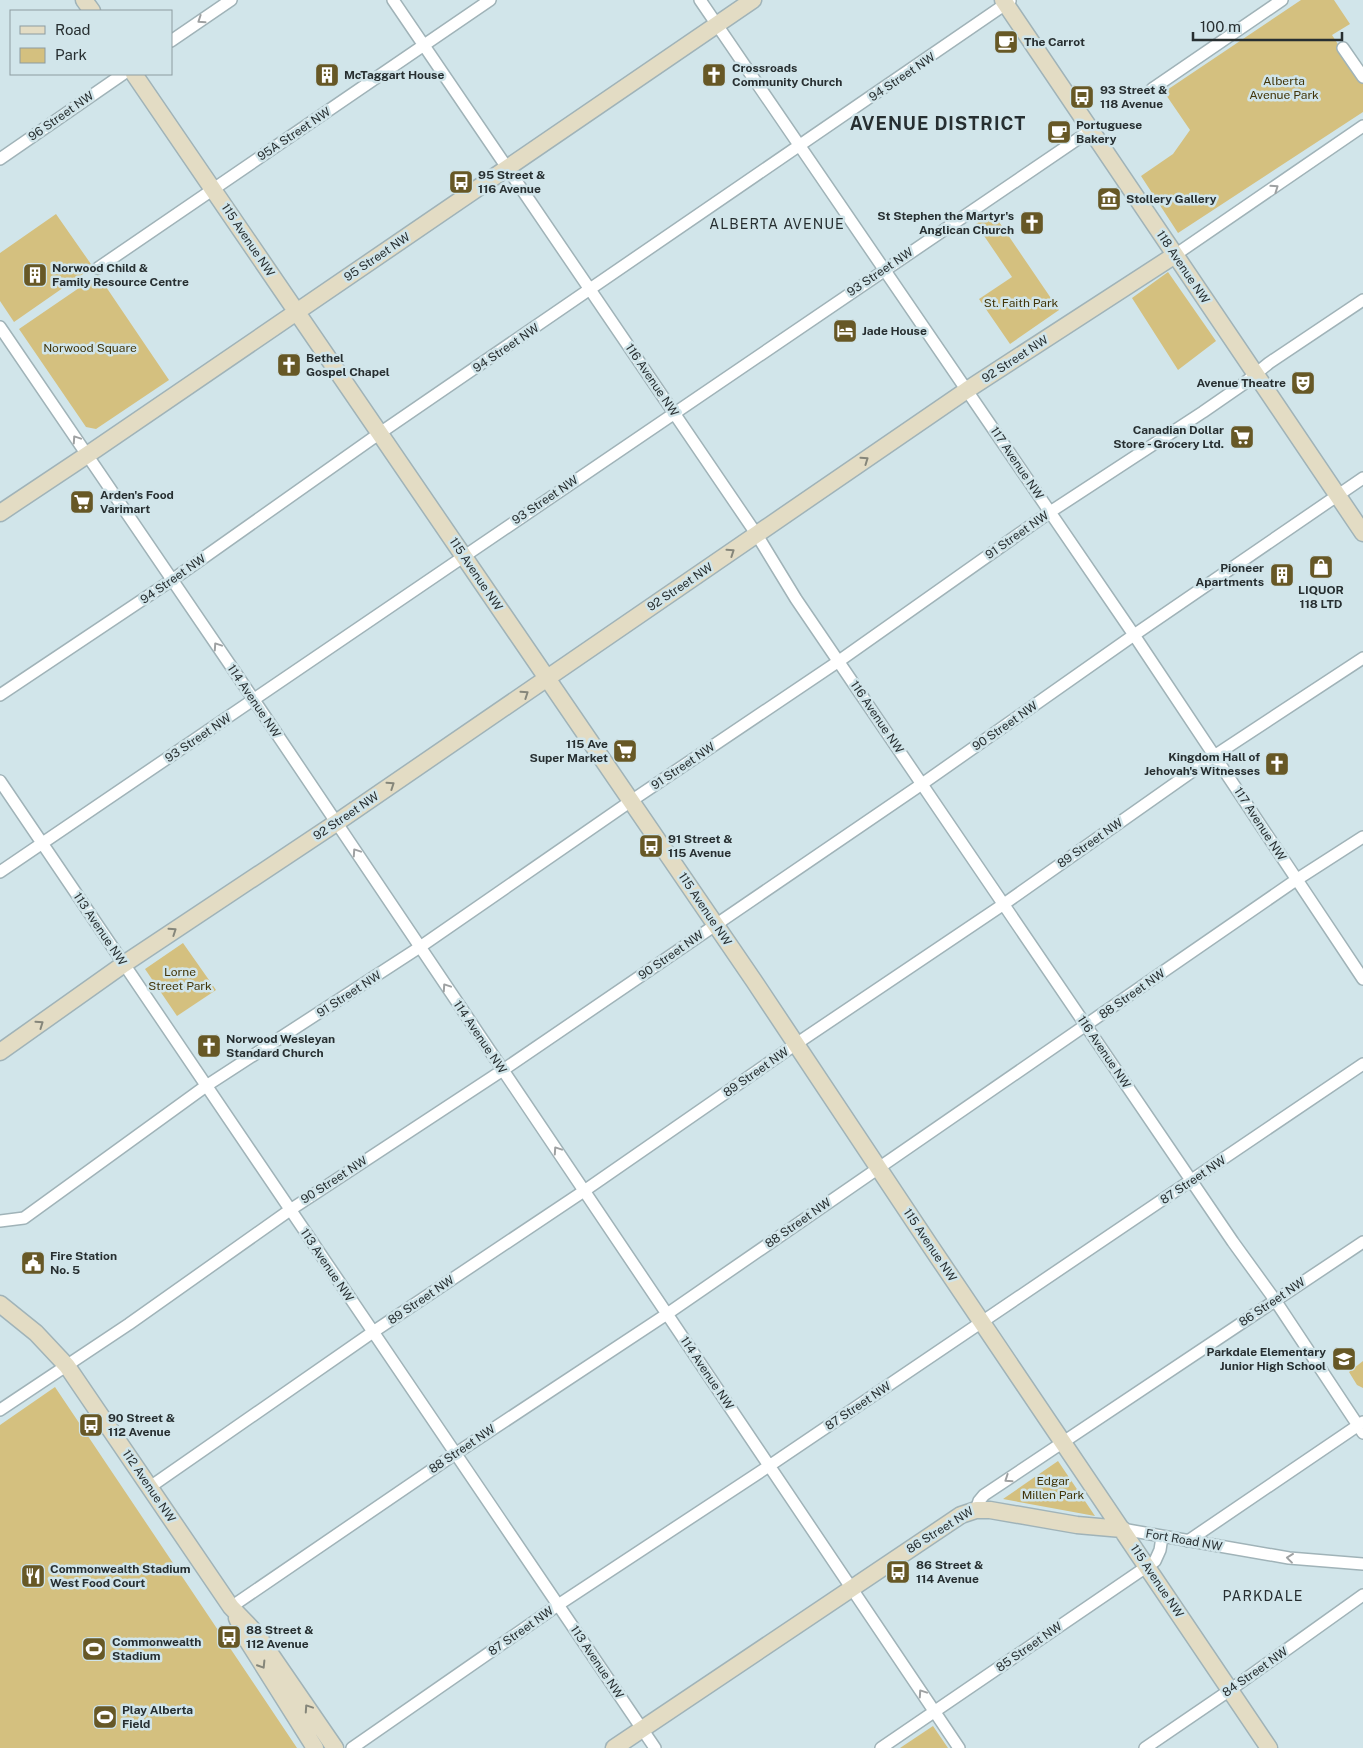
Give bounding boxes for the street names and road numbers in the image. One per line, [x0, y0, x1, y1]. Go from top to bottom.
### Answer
street label: 94 Street NW [866, 50, 938, 104]
street label: 96 Street NW [26, 88, 97, 144]
street label: 95A Street NW [255, 104, 334, 164]
street label: 115 Avenue NW [218, 201, 278, 280]
street label: 118 Avenue NW [1153, 228, 1213, 307]
street label: 95 Street NW [341, 229, 413, 284]
street label: 93 Street NW [844, 245, 916, 299]
street label: 94 Street NW [470, 321, 542, 375]
street label: 92 Street NW [979, 332, 1051, 386]
street label: 116 Avenue NW [623, 341, 682, 419]
street label: 117 Avenue NW [988, 424, 1047, 502]
street label: 93 Street NW [509, 473, 581, 527]
street label: 91 Street NW [983, 508, 1052, 562]
street label: 115 Avenue NW [446, 535, 506, 614]
street label: 94 Street NW [138, 551, 209, 607]
street label: 92 Street NW [645, 560, 716, 614]
street label: 114 Avenue NW [224, 662, 284, 741]
street label: 116 Avenue NW [848, 678, 907, 756]
street label: 90 Street NW [970, 698, 1041, 754]
street label: 93 Street NW [162, 711, 234, 765]
street label: 91 Street NW [649, 739, 718, 792]
street label: 117 Avenue NW [1231, 785, 1289, 864]
street label: 92 Street NW [311, 789, 382, 843]
street label: 89 Street NW [1055, 815, 1126, 871]
street label: 115 Avenue NW [675, 870, 735, 949]
street label: 113 Avenue NW [70, 890, 130, 969]
street label: 90 Street NW [636, 927, 707, 983]
street label: 88 Street NW [1097, 966, 1168, 1022]
street label: 91 Street NW [314, 968, 384, 1020]
street label: 114 Avenue NW [450, 998, 510, 1077]
street label: 116 Avenue NW [1075, 1013, 1134, 1091]
street label: 89 Street NW [721, 1044, 792, 1100]
street label: 90 Street NW [298, 1153, 370, 1207]
street label: 87 Street NW [1158, 1153, 1229, 1207]
street label: 88 Street NW [763, 1195, 834, 1251]
street label: 115 Avenue NW [900, 1206, 960, 1285]
street label: 113 Avenue NW [297, 1226, 357, 1305]
street label: 89 Street NW [385, 1272, 457, 1327]
street label: 86 Street NW [1236, 1274, 1308, 1329]
street label: 114 Avenue NW [677, 1334, 737, 1413]
street label: 87 Street NW [823, 1379, 894, 1433]
street label: 88 Street NW [426, 1421, 498, 1476]
street label: 112 Avenue NW [120, 1447, 179, 1525]
street label: 86 Street NW [904, 1503, 977, 1556]
street label: Fort Road NW [1145, 1526, 1224, 1554]
street label: 115 Avenue NW [1127, 1542, 1187, 1621]
street label: 87 Street NW [486, 1603, 557, 1659]
street label: 85 Street NW [994, 1619, 1065, 1675]
street label: 113 Avenue NW [567, 1623, 627, 1702]
street label: 84 Street NW [1220, 1644, 1291, 1700]

